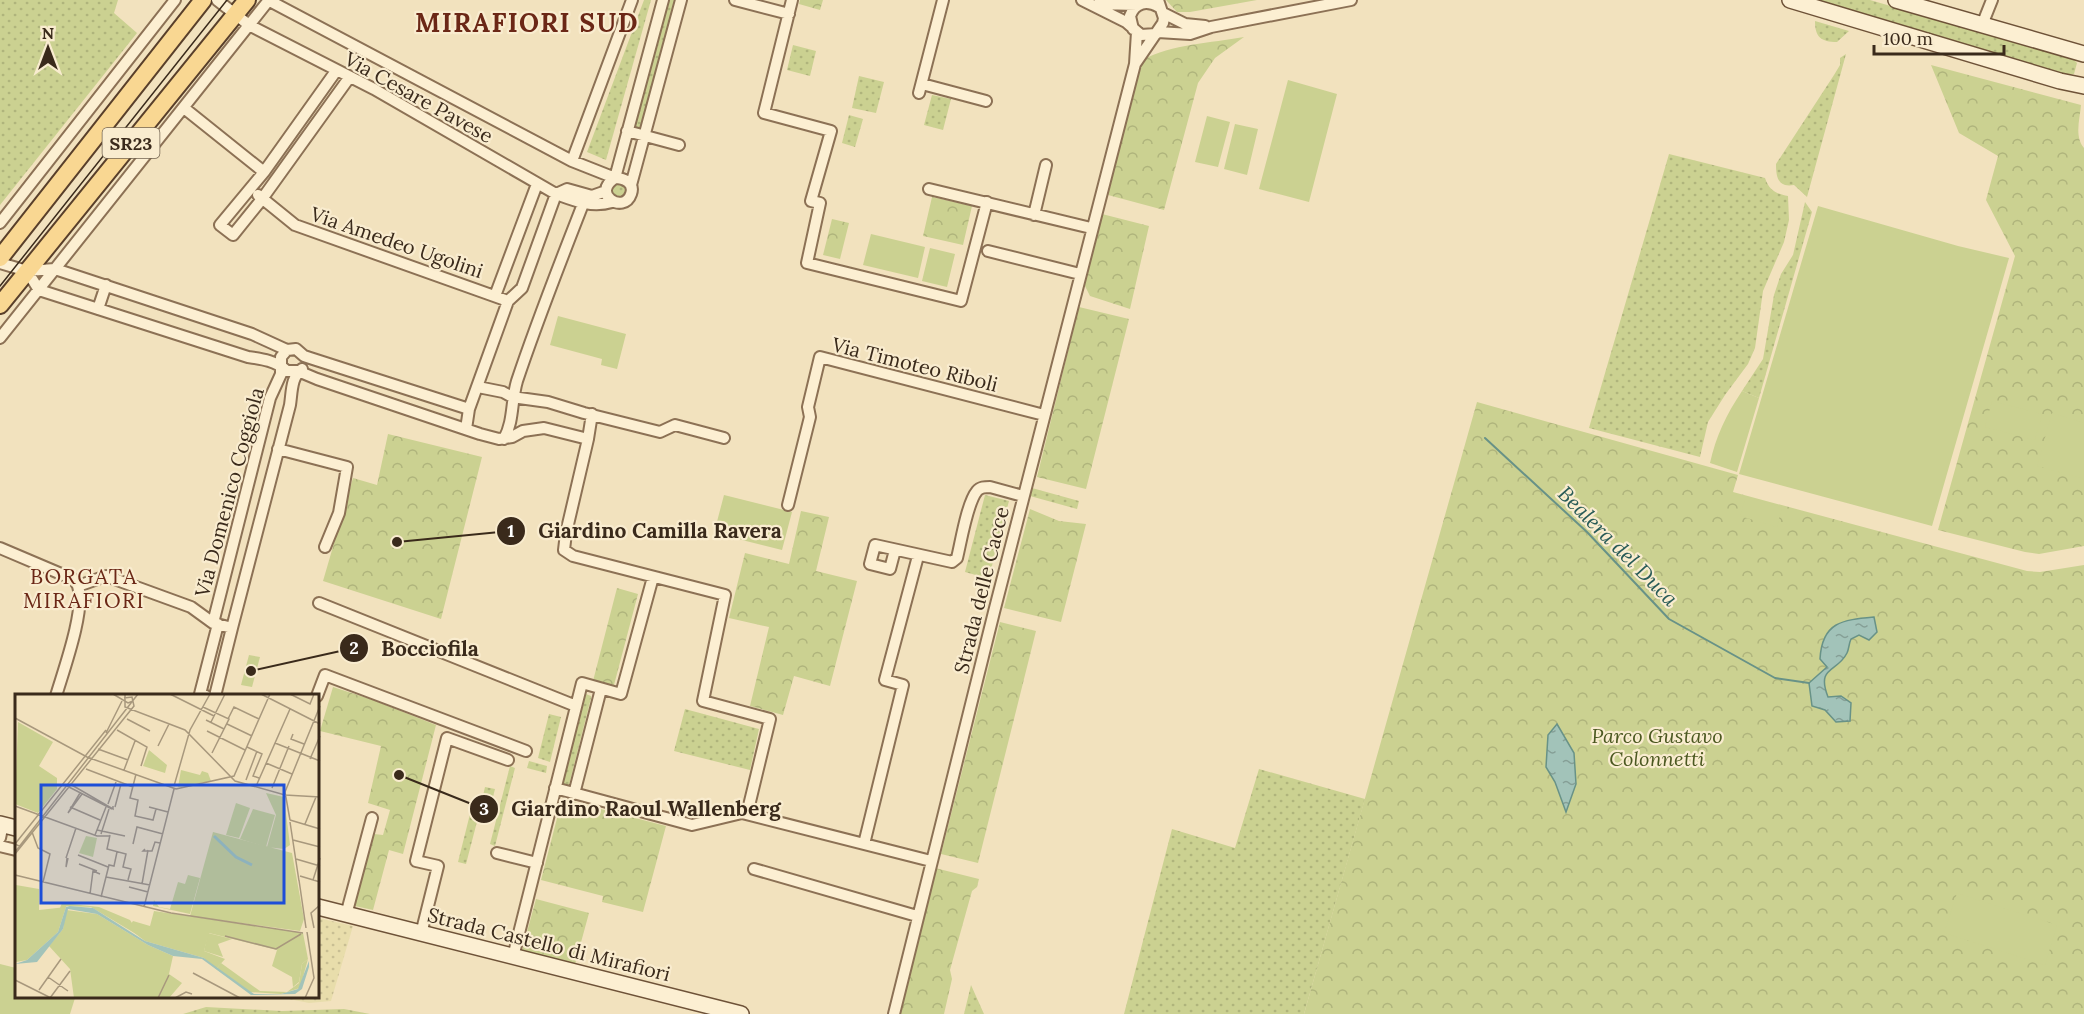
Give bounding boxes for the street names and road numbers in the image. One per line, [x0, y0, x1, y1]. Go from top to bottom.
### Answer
street label: Via Cesare Pavese [339, 45, 498, 148]
road number: SR23 [102, 128, 160, 158]
street label: Via Amedeo Ugolini [307, 200, 487, 283]
street label: Via Timoteo Riboli [829, 331, 1000, 397]
street label: Via Domenico Coggiola [189, 384, 269, 600]
street label: Strada delle Cacce [948, 504, 1014, 676]
street label: Strada Castello di Mirafiori [425, 902, 673, 986]

